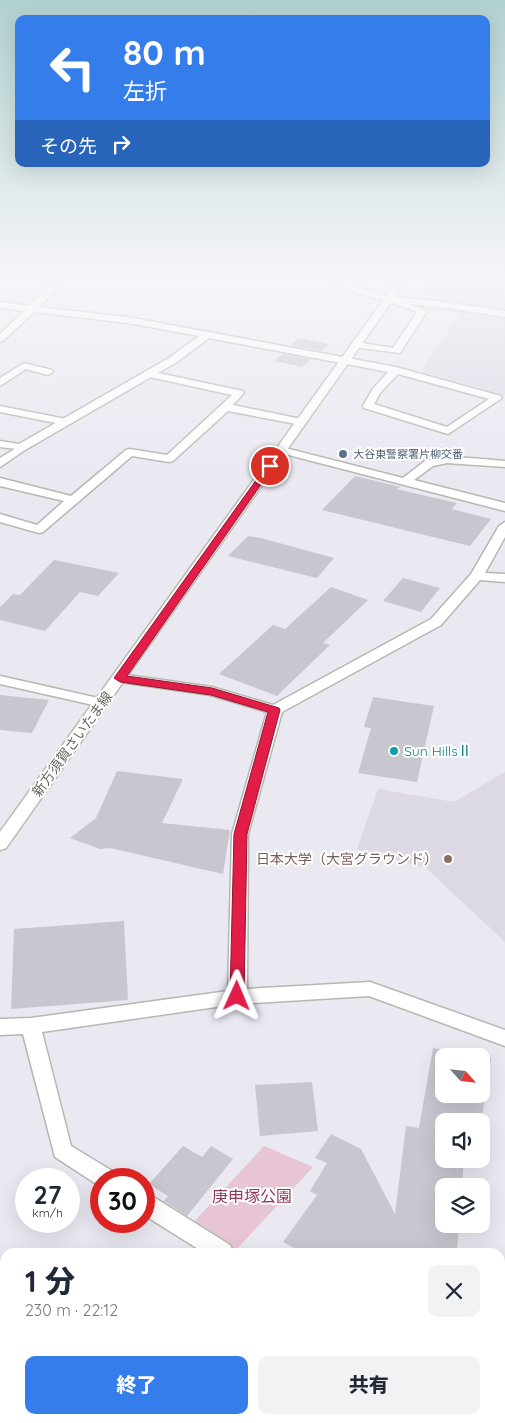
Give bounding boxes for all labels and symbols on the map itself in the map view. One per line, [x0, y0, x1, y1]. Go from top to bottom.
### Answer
pin [249, 445, 291, 487]
place label: 大谷東警察署片柳交番 [353, 447, 463, 461]
marker: 大谷東警察署片柳交番 [337, 448, 349, 460]
street label: 新方須賀さいたま線 [28, 688, 116, 800]
place label: Sun HillsⅡ [404, 742, 472, 760]
marker: Sun HillsⅡ [388, 745, 400, 757]
place label: 日本大学（大宮グラウンド） [256, 850, 438, 868]
marker: 日本大学（大宮グラウンド） [442, 853, 454, 865]
position arrow [210, 969, 262, 1021]
north arrow [435, 1048, 490, 1102]
speed limit sign: 30 [90, 1168, 155, 1233]
park label: 庚申塚公園 [212, 1186, 292, 1206]

